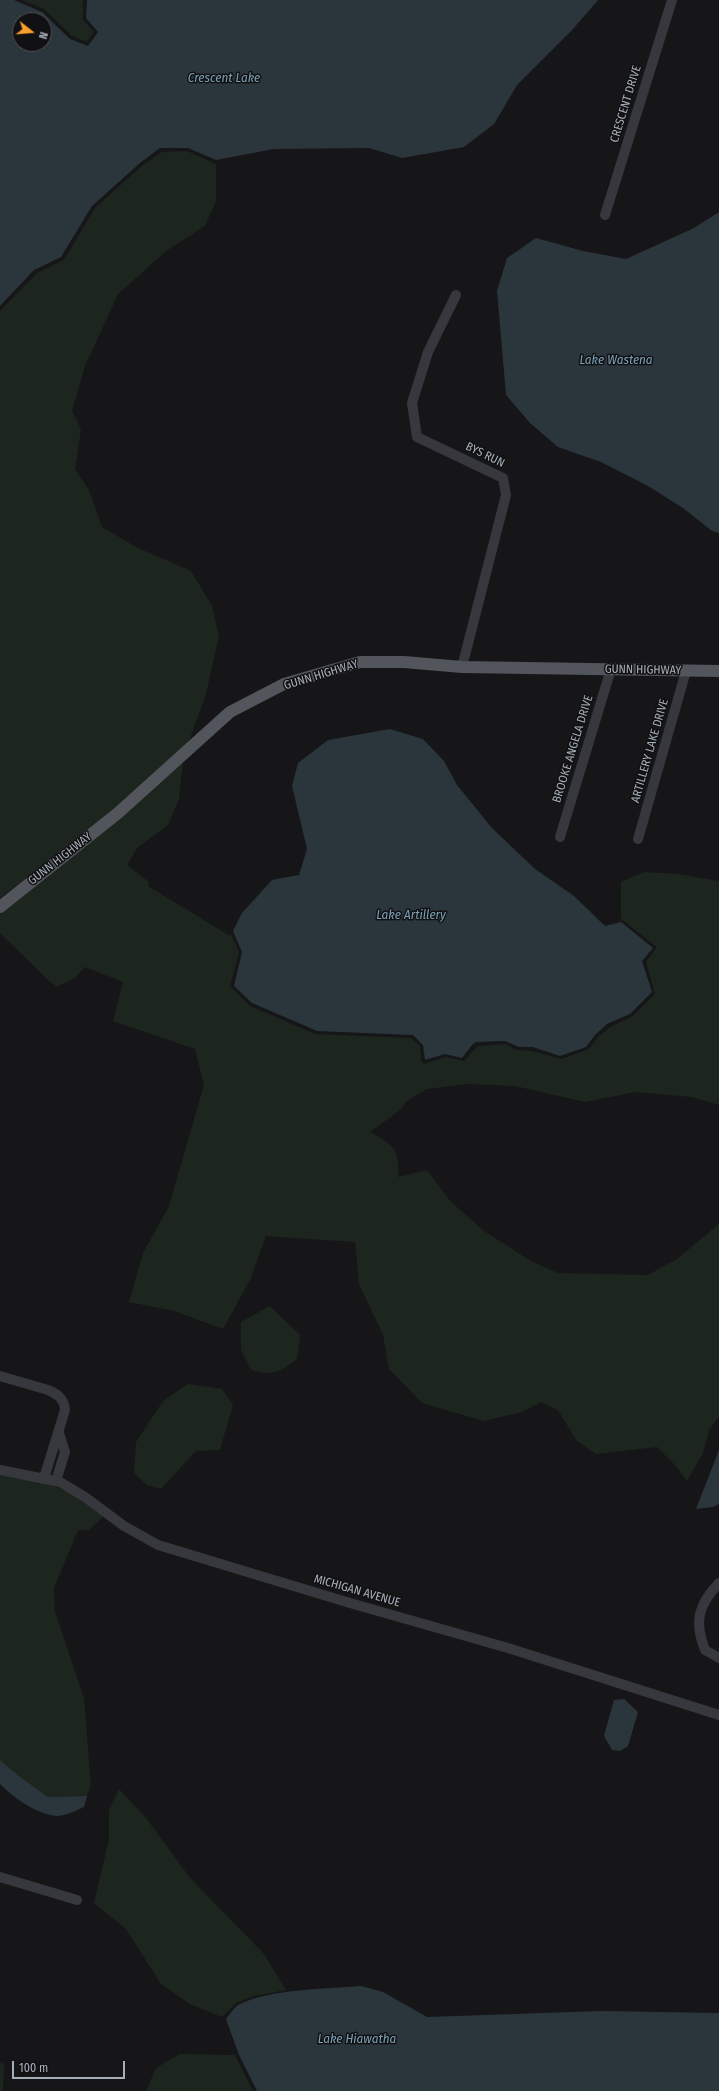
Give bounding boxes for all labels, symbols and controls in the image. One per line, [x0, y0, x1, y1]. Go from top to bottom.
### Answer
north arrow [12, 12, 52, 52]
text: N [36, 30, 50, 40]
street label: CRESCENT DRIVE [607, 64, 645, 144]
water label: Crescent Lake [188, 70, 260, 86]
water label: Lake Wastena [579, 352, 653, 368]
street label: BYS RUN [463, 439, 507, 471]
street label: GUNN HIGHWAY [282, 657, 360, 693]
street label: GUNN HIGHWAY [605, 662, 681, 678]
street label: BROOKE ANGELA DRIVE [550, 693, 596, 805]
street label: ARTILLERY LAKE DRIVE [628, 697, 672, 805]
street label: GUNN HIGHWAY [25, 830, 95, 888]
water label: Lake Artillery [376, 907, 446, 923]
street label: MICHIGAN AVENUE [312, 1572, 402, 1610]
water label: Lake Hiawatha [318, 2031, 396, 2047]
scale bar [14, 2053, 127, 2079]
text: 100 m [19, 2061, 48, 2075]

